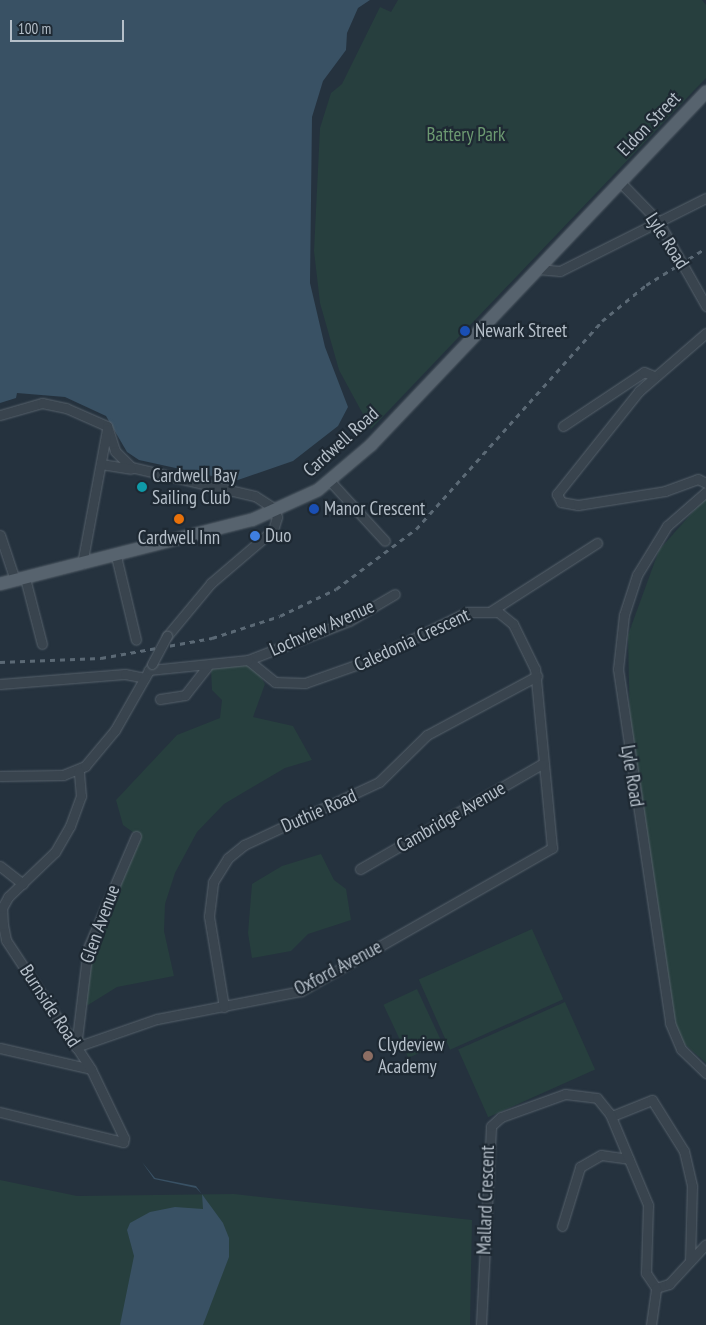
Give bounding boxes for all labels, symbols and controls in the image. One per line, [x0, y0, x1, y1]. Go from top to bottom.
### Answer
scale bar [12, 10, 126, 42]
text: 100 m [18, 19, 51, 38]
street label: Eldon Street [613, 87, 685, 161]
park label: Battery Park [426, 124, 506, 146]
street label: Lyle Road [640, 209, 694, 273]
place label: Newark Street [475, 320, 568, 342]
marker: Newark Street [459, 325, 471, 337]
street label: Cardwell Road [299, 402, 383, 482]
place label: Cardwell Bay Sailing Club [152, 465, 237, 509]
marker: Cardwell Bay Sailing Club [136, 481, 148, 493]
place label: Manor Crescent [324, 498, 425, 520]
marker: Manor Crescent [308, 503, 320, 515]
marker: Cardwell Inn [173, 513, 185, 525]
place label: Duo [265, 525, 291, 547]
place label: Cardwell Inn [138, 527, 220, 549]
marker: Duo [249, 530, 261, 542]
street label: Lochview Avenue [266, 595, 378, 661]
street label: Caledonia Crescent [351, 603, 473, 677]
street label: Lyle Road [616, 743, 648, 809]
street label: Cambridge Avenue [392, 777, 510, 857]
street label: Duthie Road [278, 784, 360, 838]
street label: Glen Avenue [75, 882, 125, 966]
street label: Oxford Avenue [290, 935, 386, 1001]
street label: Burnside Road [15, 960, 85, 1052]
place label: Clydeview Academy [378, 1034, 444, 1078]
marker: Clydeview Academy [362, 1050, 374, 1062]
street label: Mallard Crescent [473, 1145, 499, 1255]

